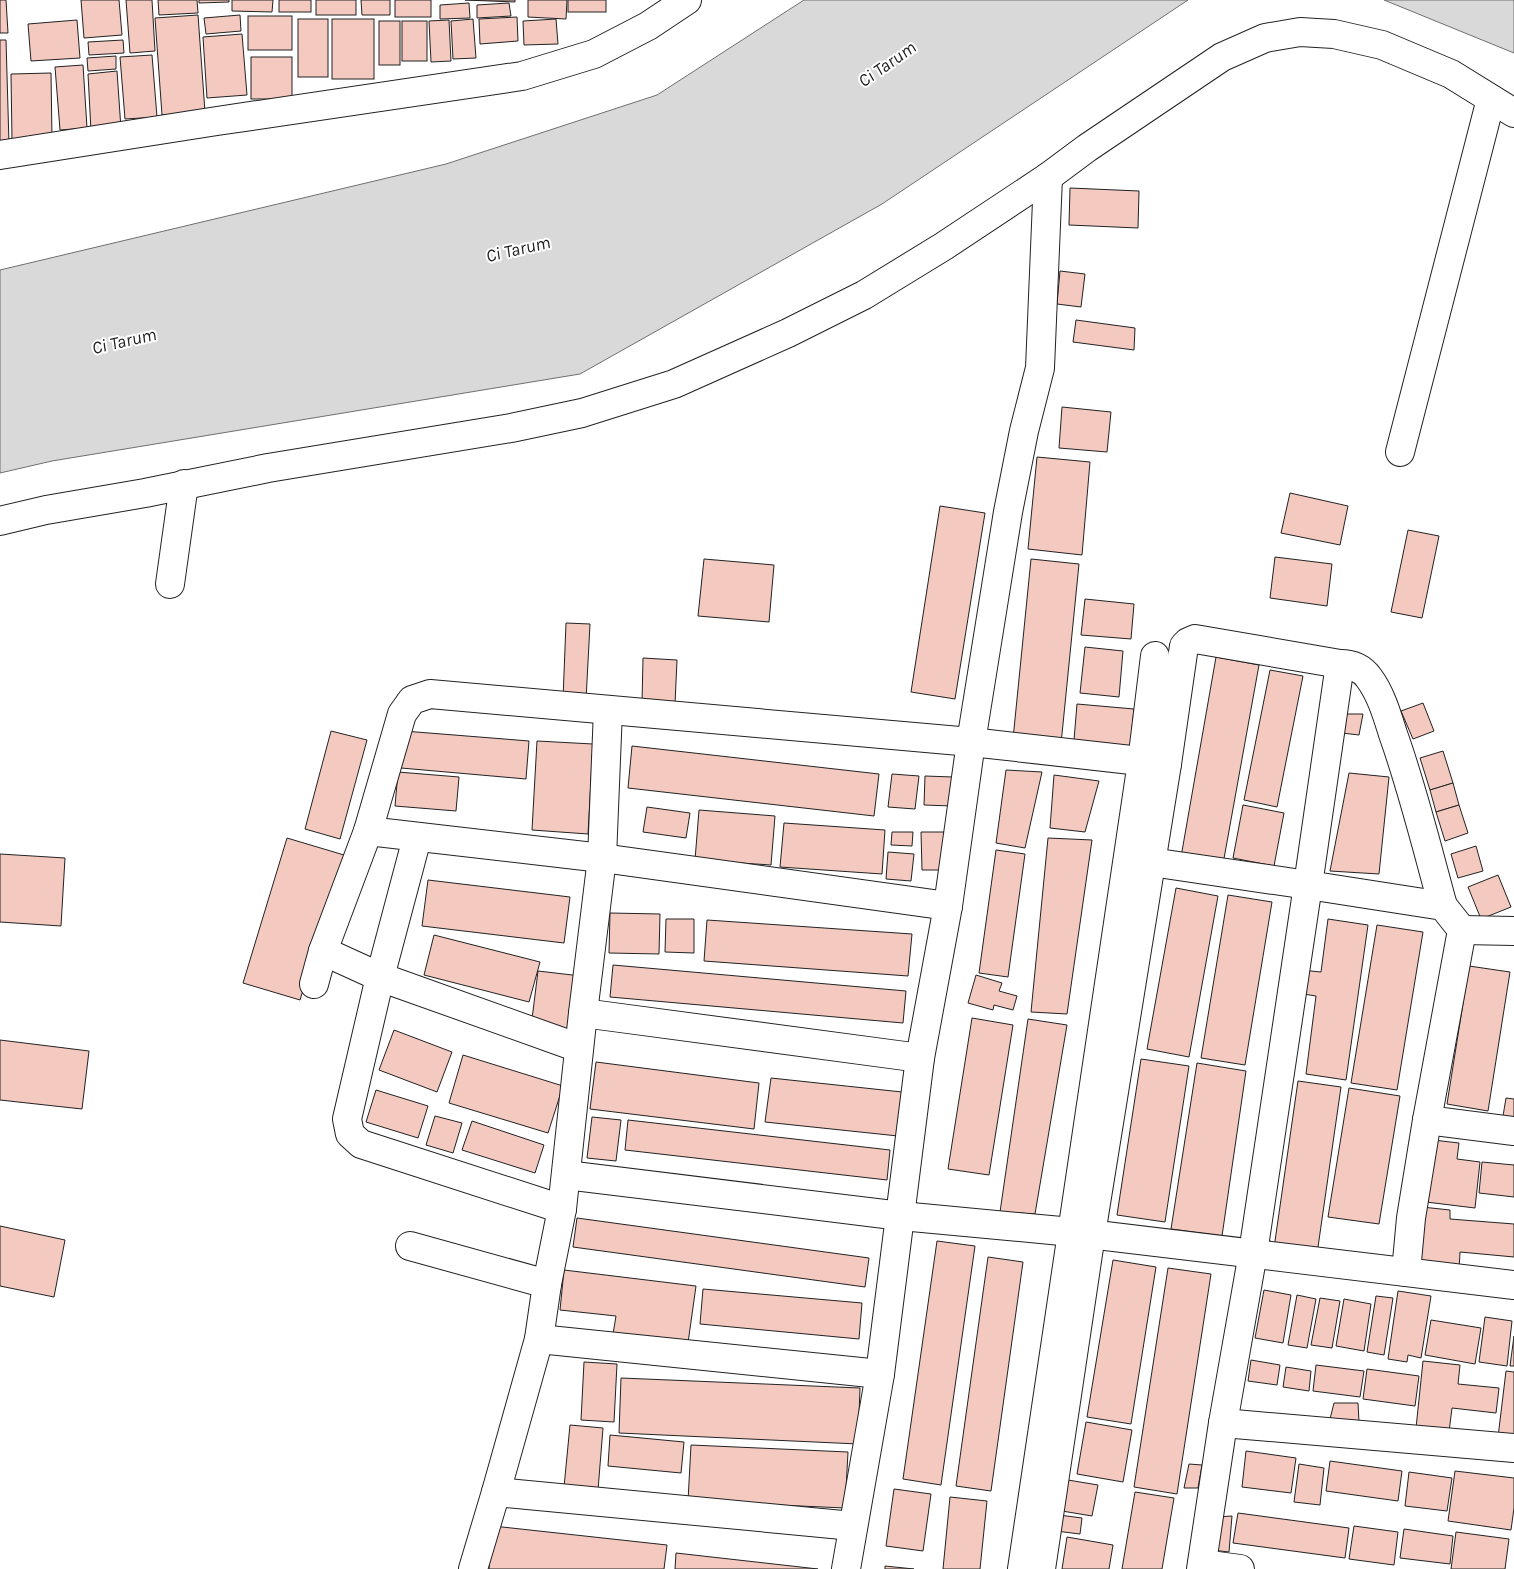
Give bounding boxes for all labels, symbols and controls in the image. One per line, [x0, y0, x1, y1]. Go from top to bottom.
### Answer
water label: Ci Tarum [854, 36, 920, 92]
water label: Ci Tarum [484, 231, 552, 267]
water label: Ci Tarum [90, 323, 158, 359]

